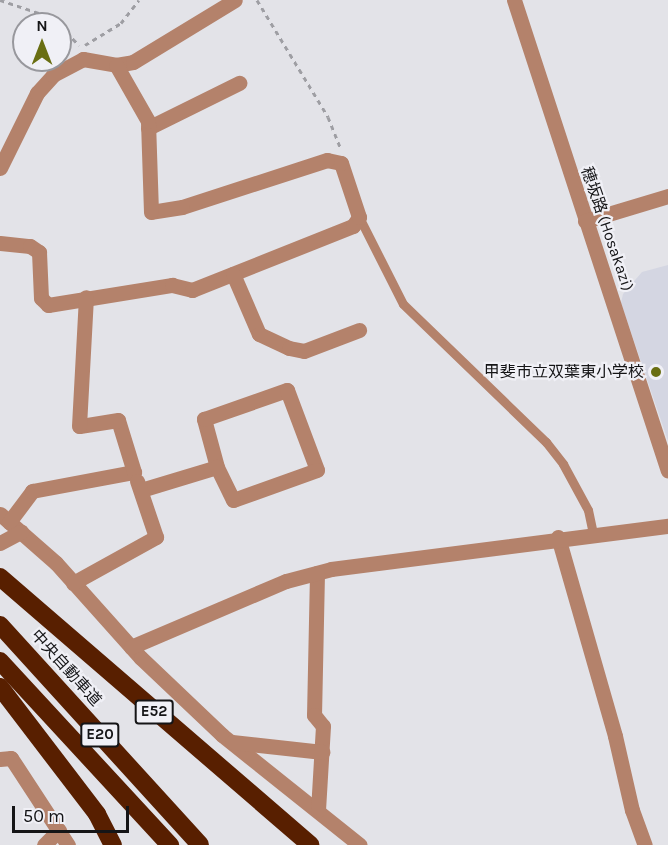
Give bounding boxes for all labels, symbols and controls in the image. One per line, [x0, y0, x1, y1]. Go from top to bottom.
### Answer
north arrow [12, 12, 72, 72]
text: N [36, 16, 48, 35]
street label: 穂坂路 (Hosakazi) [577, 164, 637, 294]
place label: 甲斐市立双葉東小学校 [484, 362, 644, 382]
marker: 甲斐市立双葉東小学校 [649, 365, 663, 379]
street label: 中央自動車道 [27, 626, 105, 710]
road number: E52 [134, 700, 174, 724]
road number: E20 [79, 723, 121, 747]
scale bar [15, 794, 132, 832]
text: 50 m [23, 805, 65, 827]

